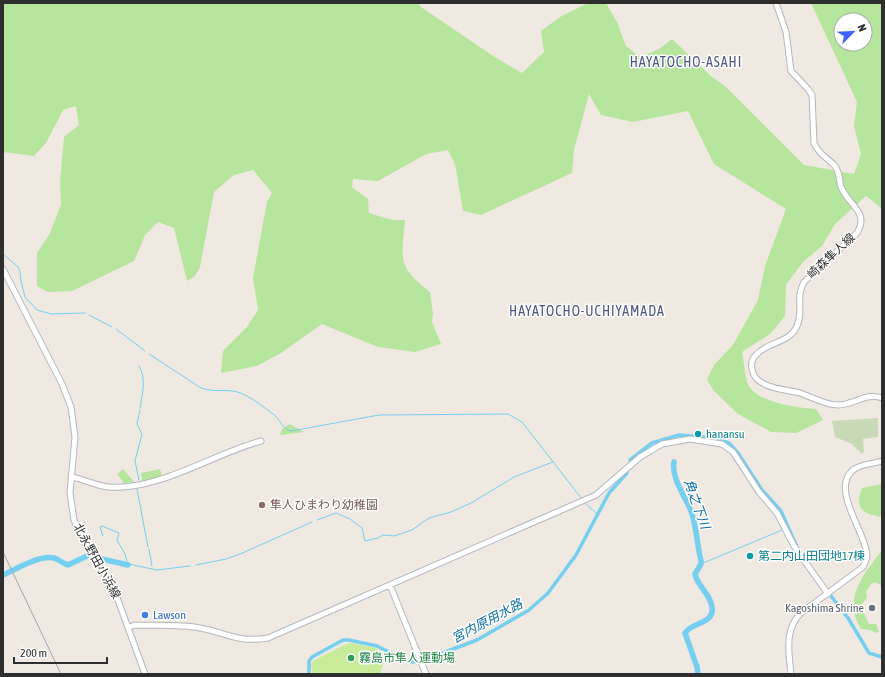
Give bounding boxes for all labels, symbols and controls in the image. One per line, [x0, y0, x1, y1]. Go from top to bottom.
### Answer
north arrow [833, 12, 873, 52]
text: N [855, 23, 869, 33]
district label: HAYATOCHO-ASAHI [630, 54, 742, 70]
street label: 崎森隼人線 [804, 230, 858, 282]
district label: HAYATOCHO-UCHIYAMADA [509, 303, 665, 319]
place label: hanansu [706, 427, 745, 441]
marker: hanansu [693, 429, 703, 439]
water label: 角之下川 [681, 477, 714, 533]
place label: 隼人ひまわり幼稚園 [270, 498, 378, 512]
marker: 隼人ひまわり幼稚園 [257, 500, 267, 510]
street label: 北永野田小浜線 [71, 521, 123, 601]
place label: 第二内山田団地17棟 [758, 549, 865, 563]
marker: 第二内山田団地17棟 [745, 551, 755, 561]
water label: 宮内原用水路 [449, 596, 526, 646]
place label: Kagoshima Shrine [785, 601, 864, 615]
marker: Kagoshima Shrine [867, 603, 877, 613]
place label: Lawson [153, 608, 186, 622]
marker: Lawson [140, 610, 150, 620]
scale bar [14, 639, 107, 665]
text: 200 m [20, 646, 47, 660]
place label: 霧島市隼人運動場 [359, 651, 455, 665]
marker: 霧島市隼人運動場 [346, 653, 356, 663]

